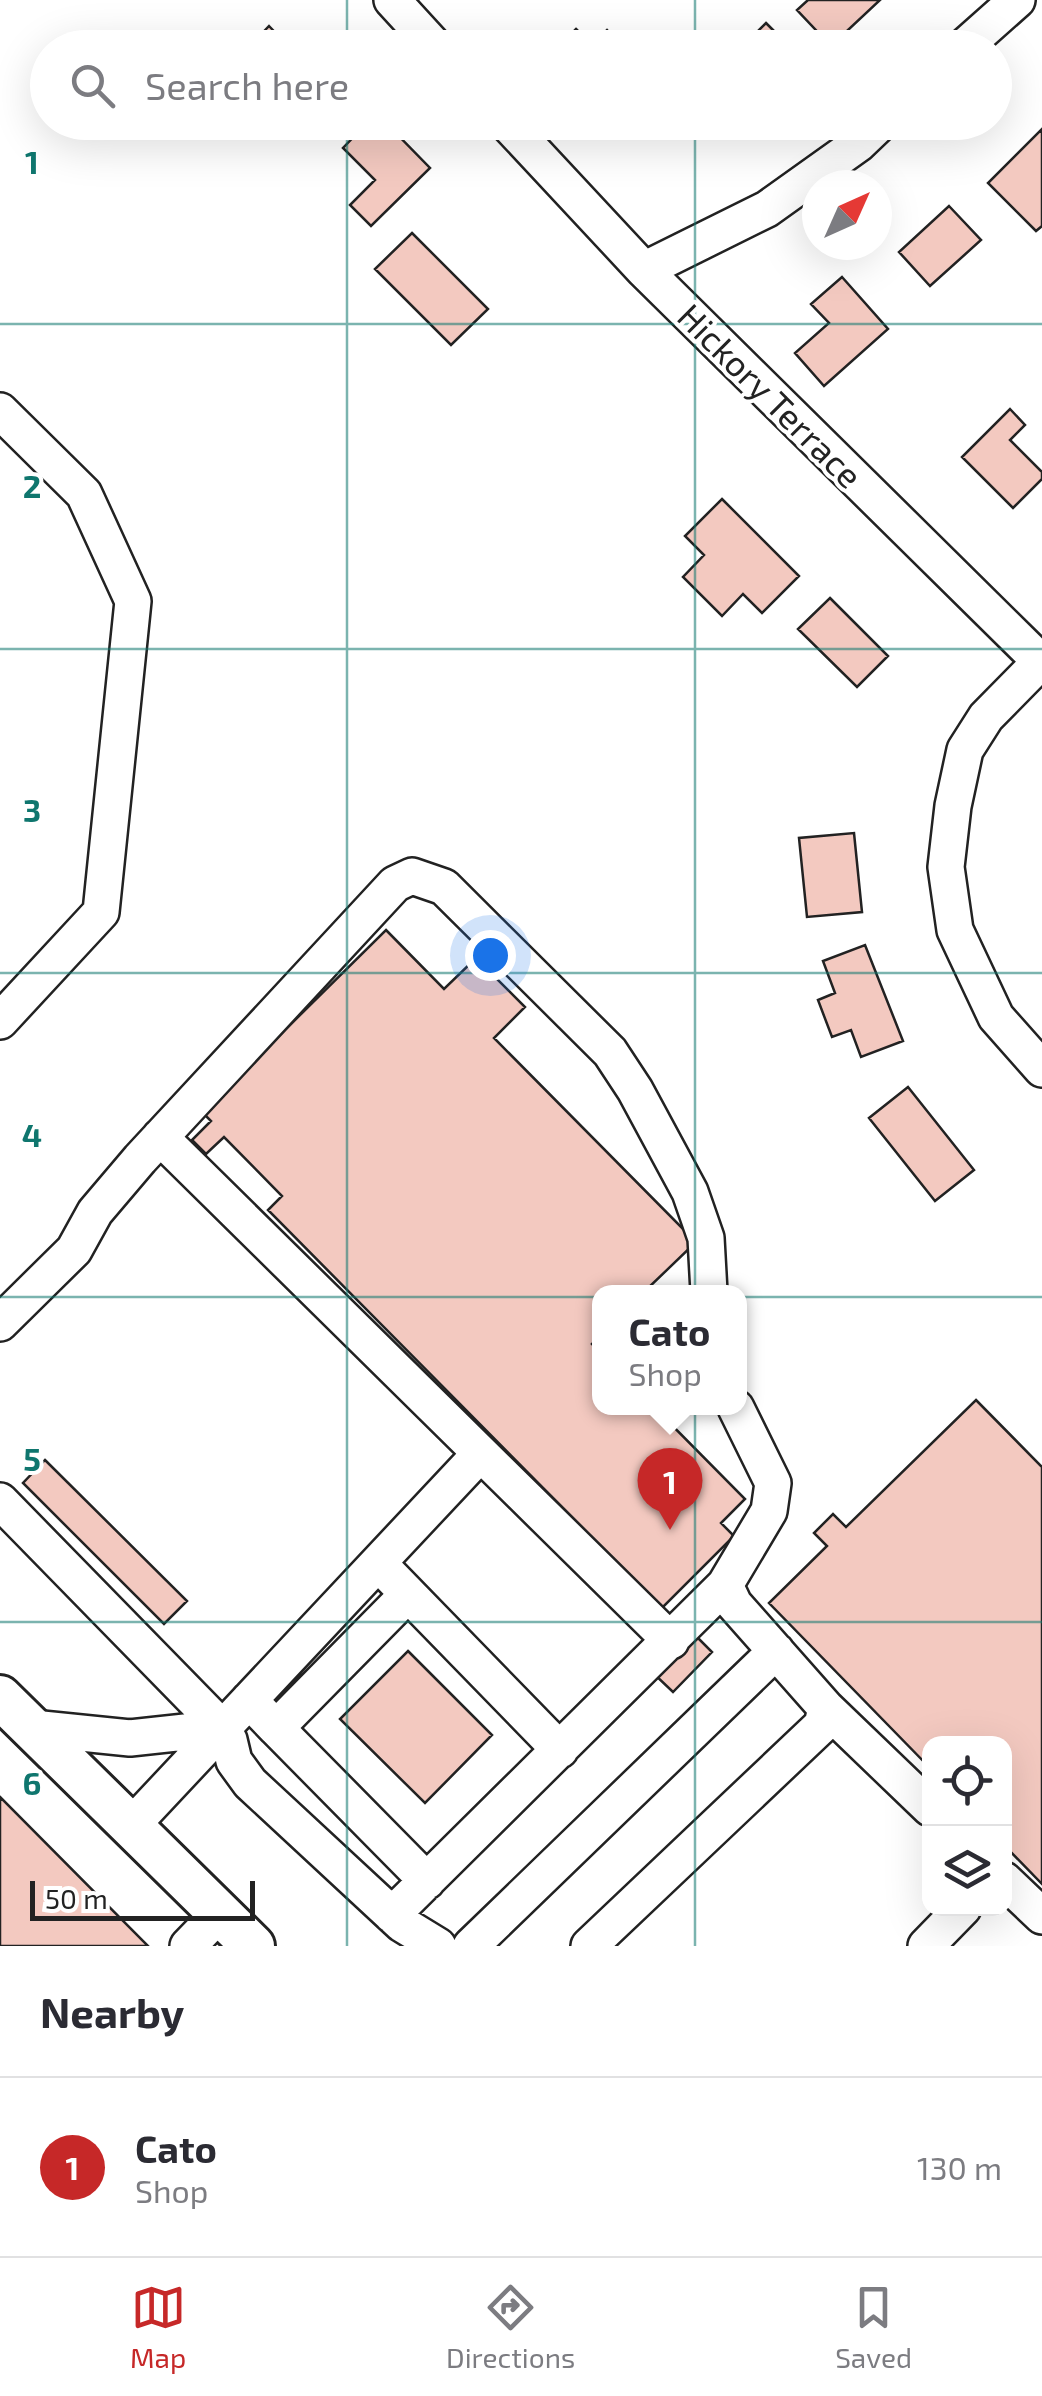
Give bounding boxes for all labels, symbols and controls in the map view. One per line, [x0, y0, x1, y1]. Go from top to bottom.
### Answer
search box [30, 30, 1012, 140]
icon: search [65, 58, 120, 113]
text: Search here [145, 62, 349, 108]
text: 1 [25, 142, 39, 180]
north arrow [802, 170, 892, 260]
street label: Hickory Terrace [670, 294, 872, 496]
text: 2 [23, 466, 41, 504]
text: 3 [23, 790, 41, 828]
your location [465, 930, 516, 981]
text: 4 [22, 1115, 42, 1153]
popup [592, 1285, 747, 1415]
text: Cato [628, 1308, 711, 1354]
text: Shop [628, 1354, 702, 1392]
text: 5 [23, 1439, 41, 1477]
pin: 1 [638, 1448, 702, 1530]
map controls [922, 1736, 1012, 1916]
button: locate [922, 1736, 1012, 1826]
text: 6 [23, 1763, 41, 1801]
button: layers [922, 1826, 1012, 1916]
scale bar [30, 1876, 255, 1920]
text: 50 m [45, 1881, 108, 1915]
text: Nearby [40, 1986, 184, 2036]
text: Cato [135, 2125, 217, 2171]
text: 1 [66, 2148, 79, 2186]
text: 130 m [917, 2148, 1002, 2186]
text: Shop [135, 2171, 208, 2209]
tab: Map [130, 2280, 186, 2374]
tab: Directions [446, 2280, 575, 2374]
tab: Saved [835, 2280, 912, 2374]

